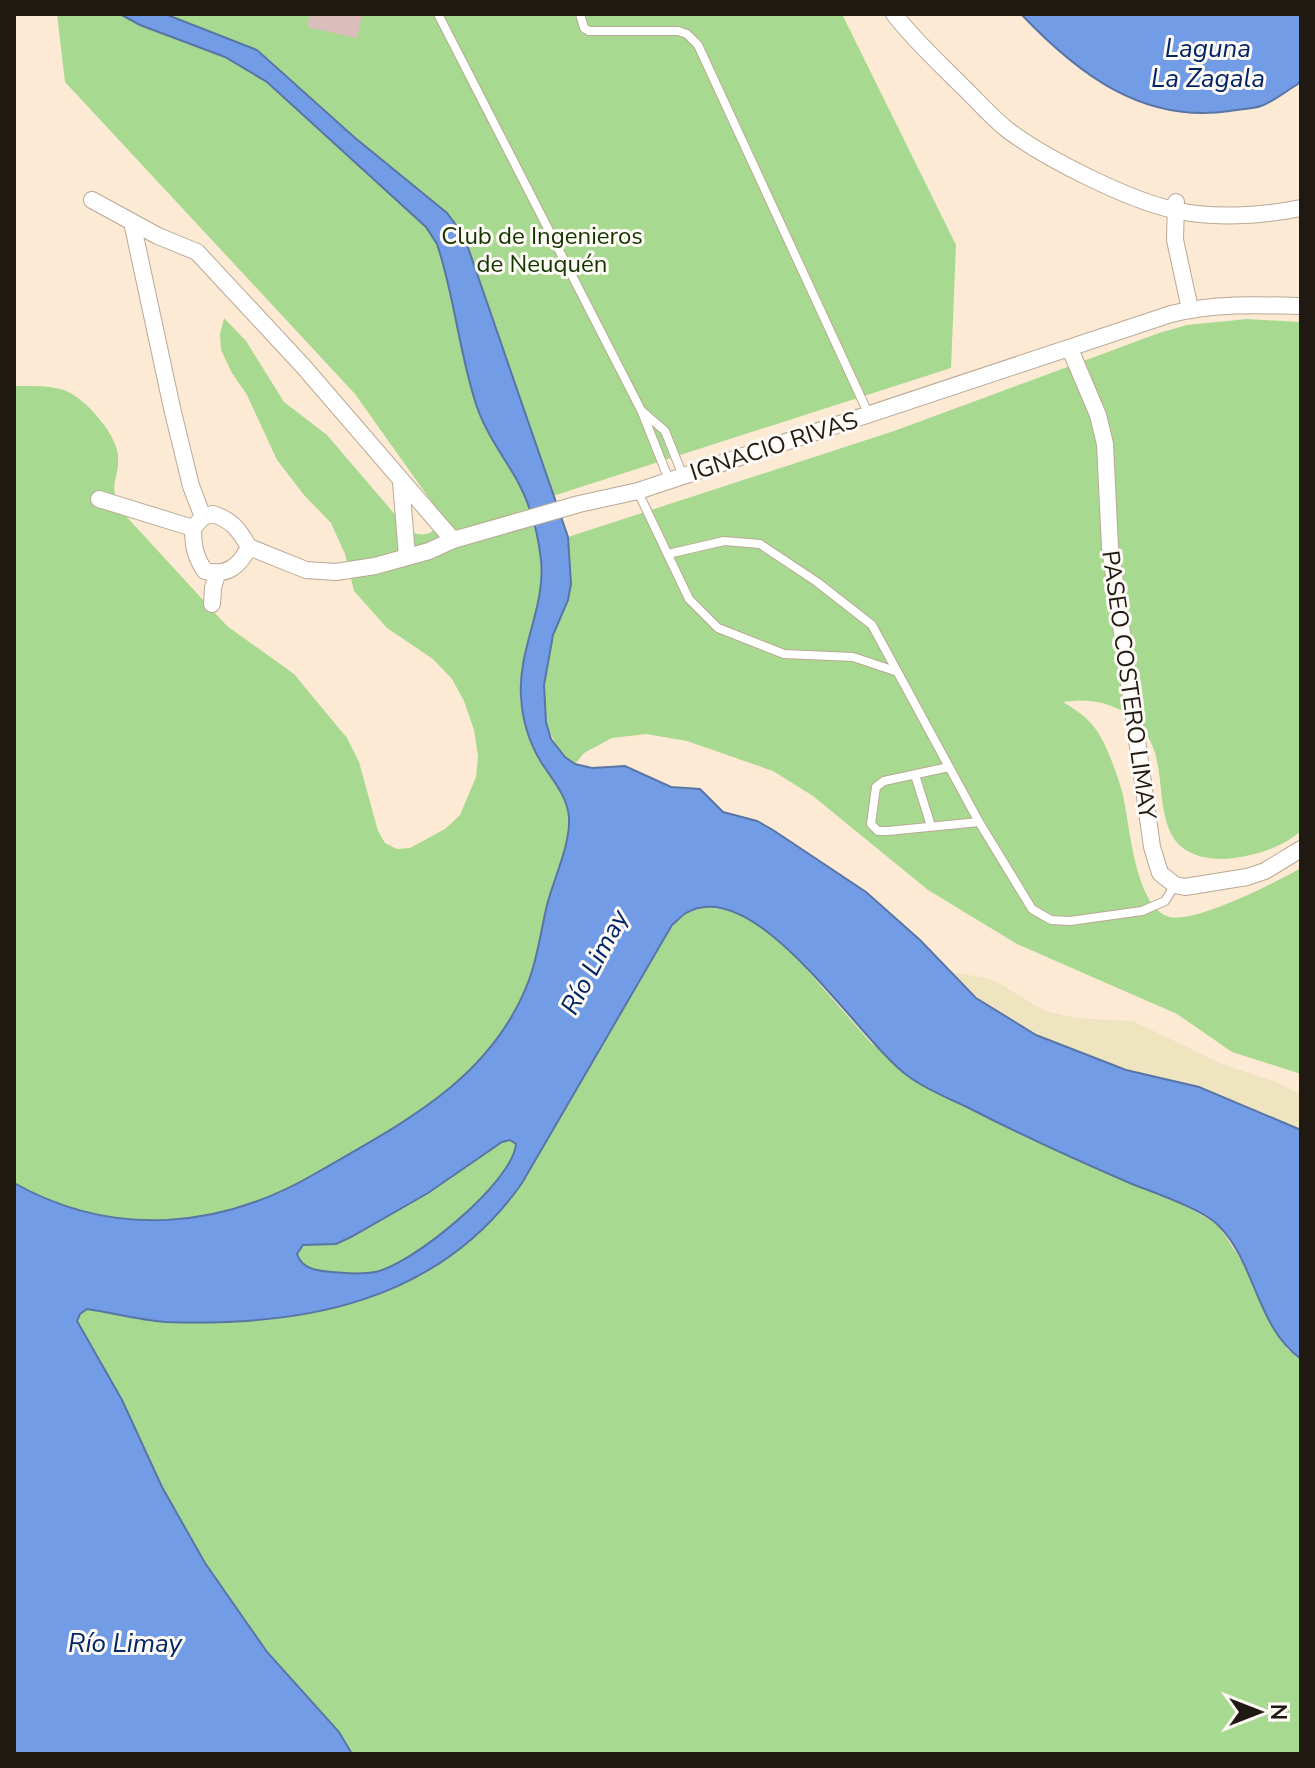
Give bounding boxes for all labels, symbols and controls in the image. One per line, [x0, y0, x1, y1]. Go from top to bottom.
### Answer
water label: Laguna La Zagala [1151, 31, 1265, 96]
park label: Club de Ingenieros de Neuquén [441, 220, 643, 280]
street label: IGNACIO RIVAS [686, 404, 862, 488]
street label: PASEO COSTERO LIMAY [1094, 548, 1164, 822]
water label: Río Limay [552, 902, 637, 1021]
water label: Río Limay [68, 1626, 184, 1661]
north arrow [1219, 1672, 1299, 1752]
text: N [1263, 1704, 1293, 1720]

